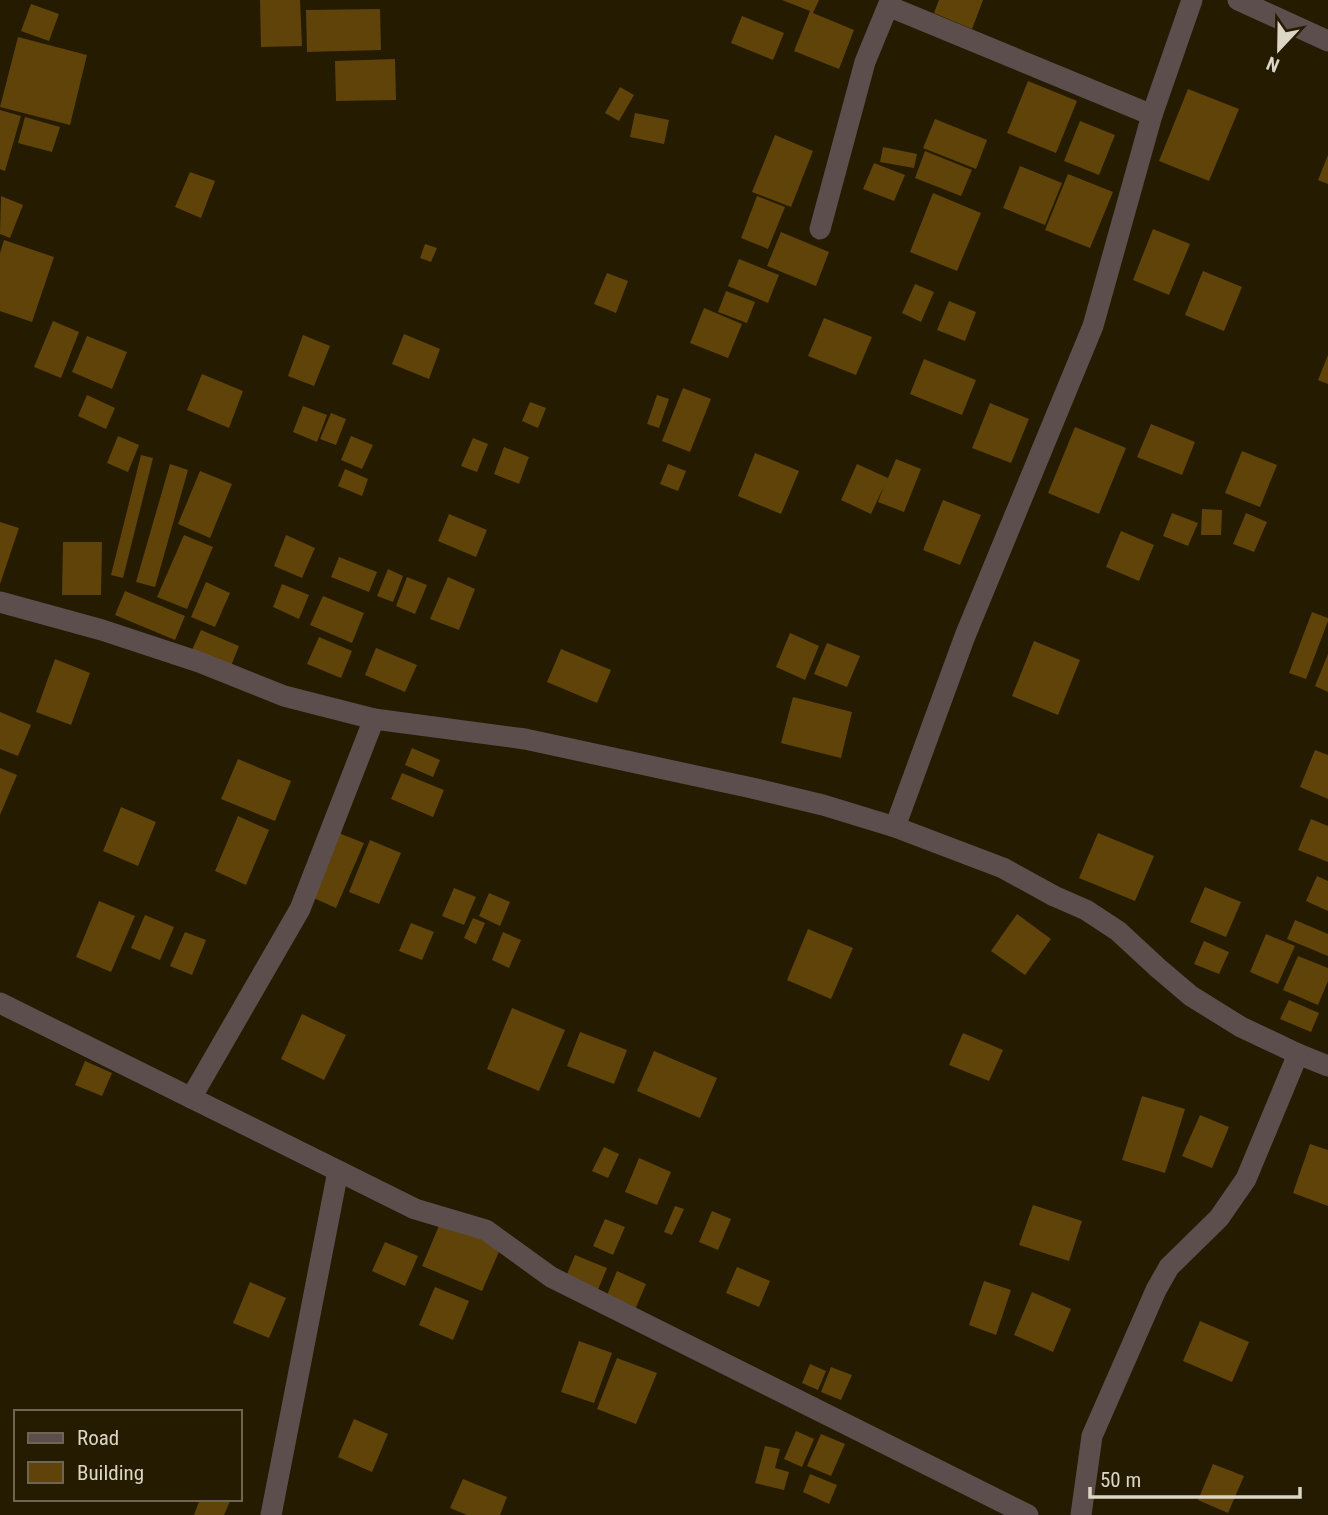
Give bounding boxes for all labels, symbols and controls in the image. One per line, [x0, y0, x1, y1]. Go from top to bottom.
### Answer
north arrow [1244, 14, 1314, 84]
text: N [1263, 51, 1283, 77]
legend [14, 1410, 242, 1501]
text: Road [77, 1426, 119, 1450]
scale bar [1090, 1456, 1300, 1500]
text: Building [77, 1461, 144, 1485]
text: 50 m [1100, 1468, 1141, 1492]

